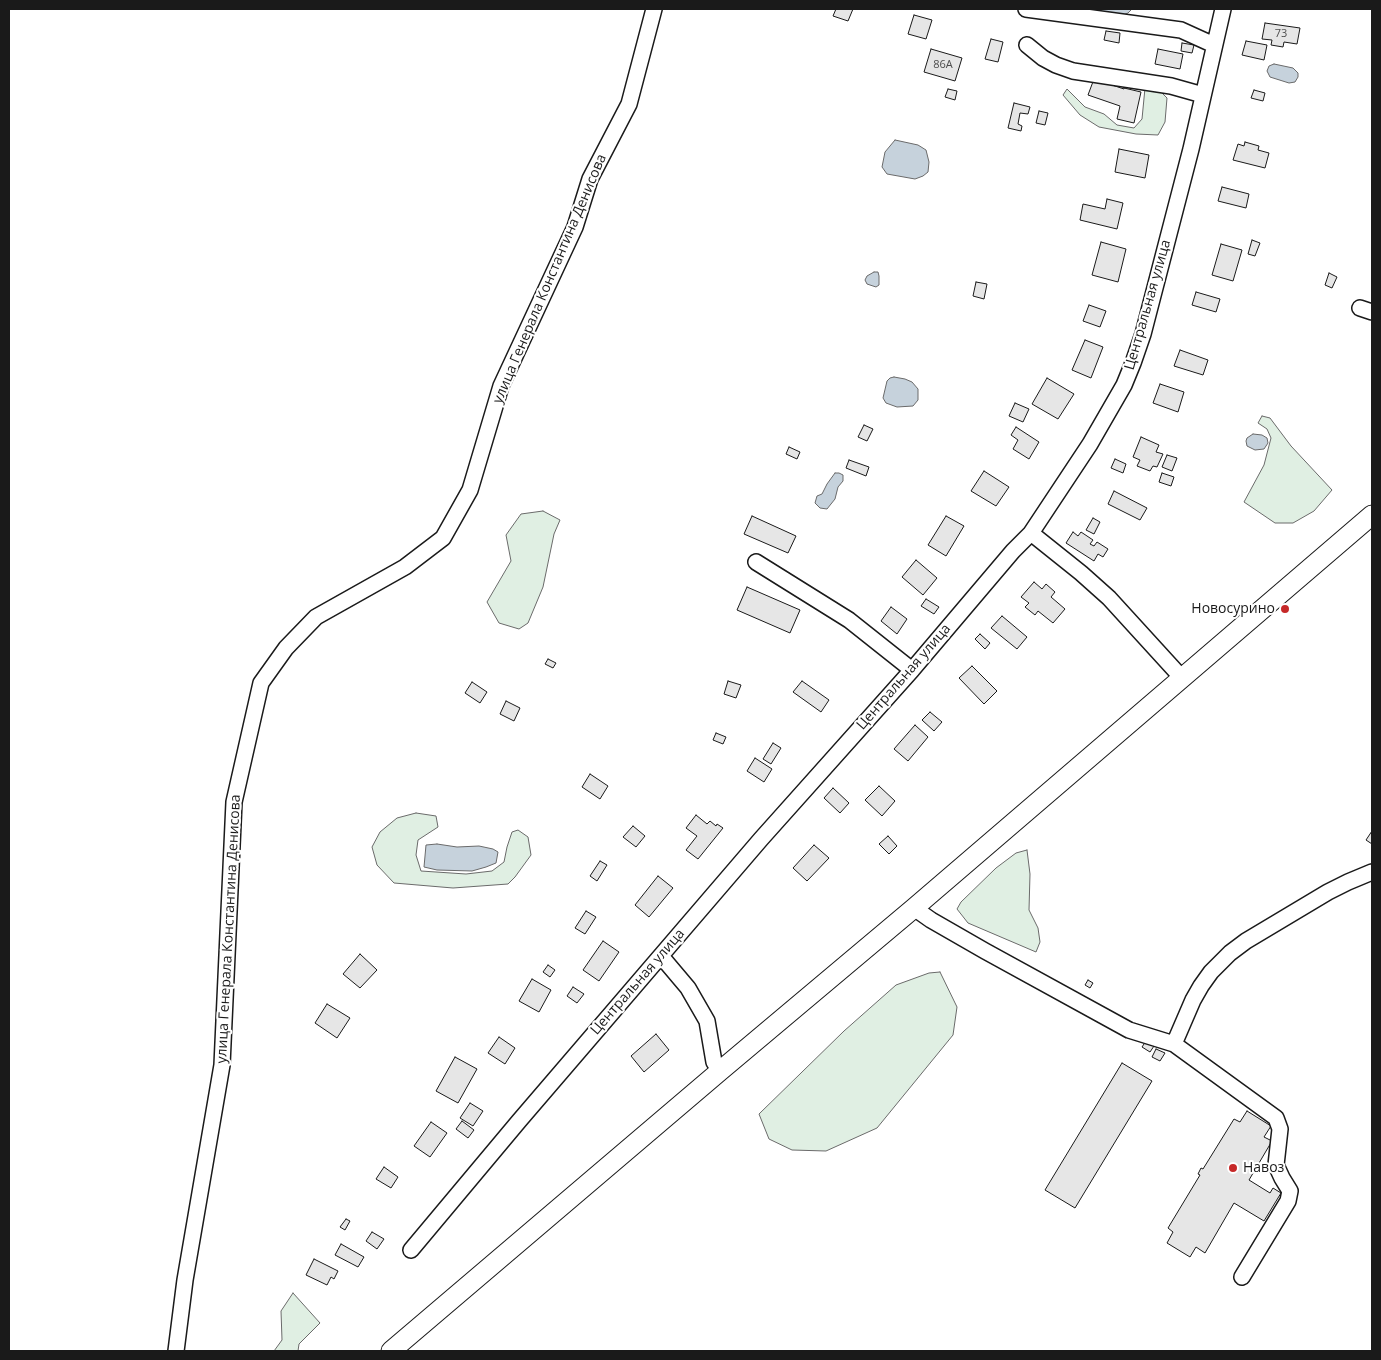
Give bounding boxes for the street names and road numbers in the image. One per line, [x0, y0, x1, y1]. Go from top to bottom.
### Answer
street label: улица Генерала Константина Денисова [490, 152, 610, 406]
street label: Центральная улица [1121, 238, 1175, 372]
street label: Центральная улица [853, 621, 955, 733]
street label: улица Генерала Константина Денисова [214, 794, 244, 1064]
street label: Центральная улица [587, 926, 689, 1038]

